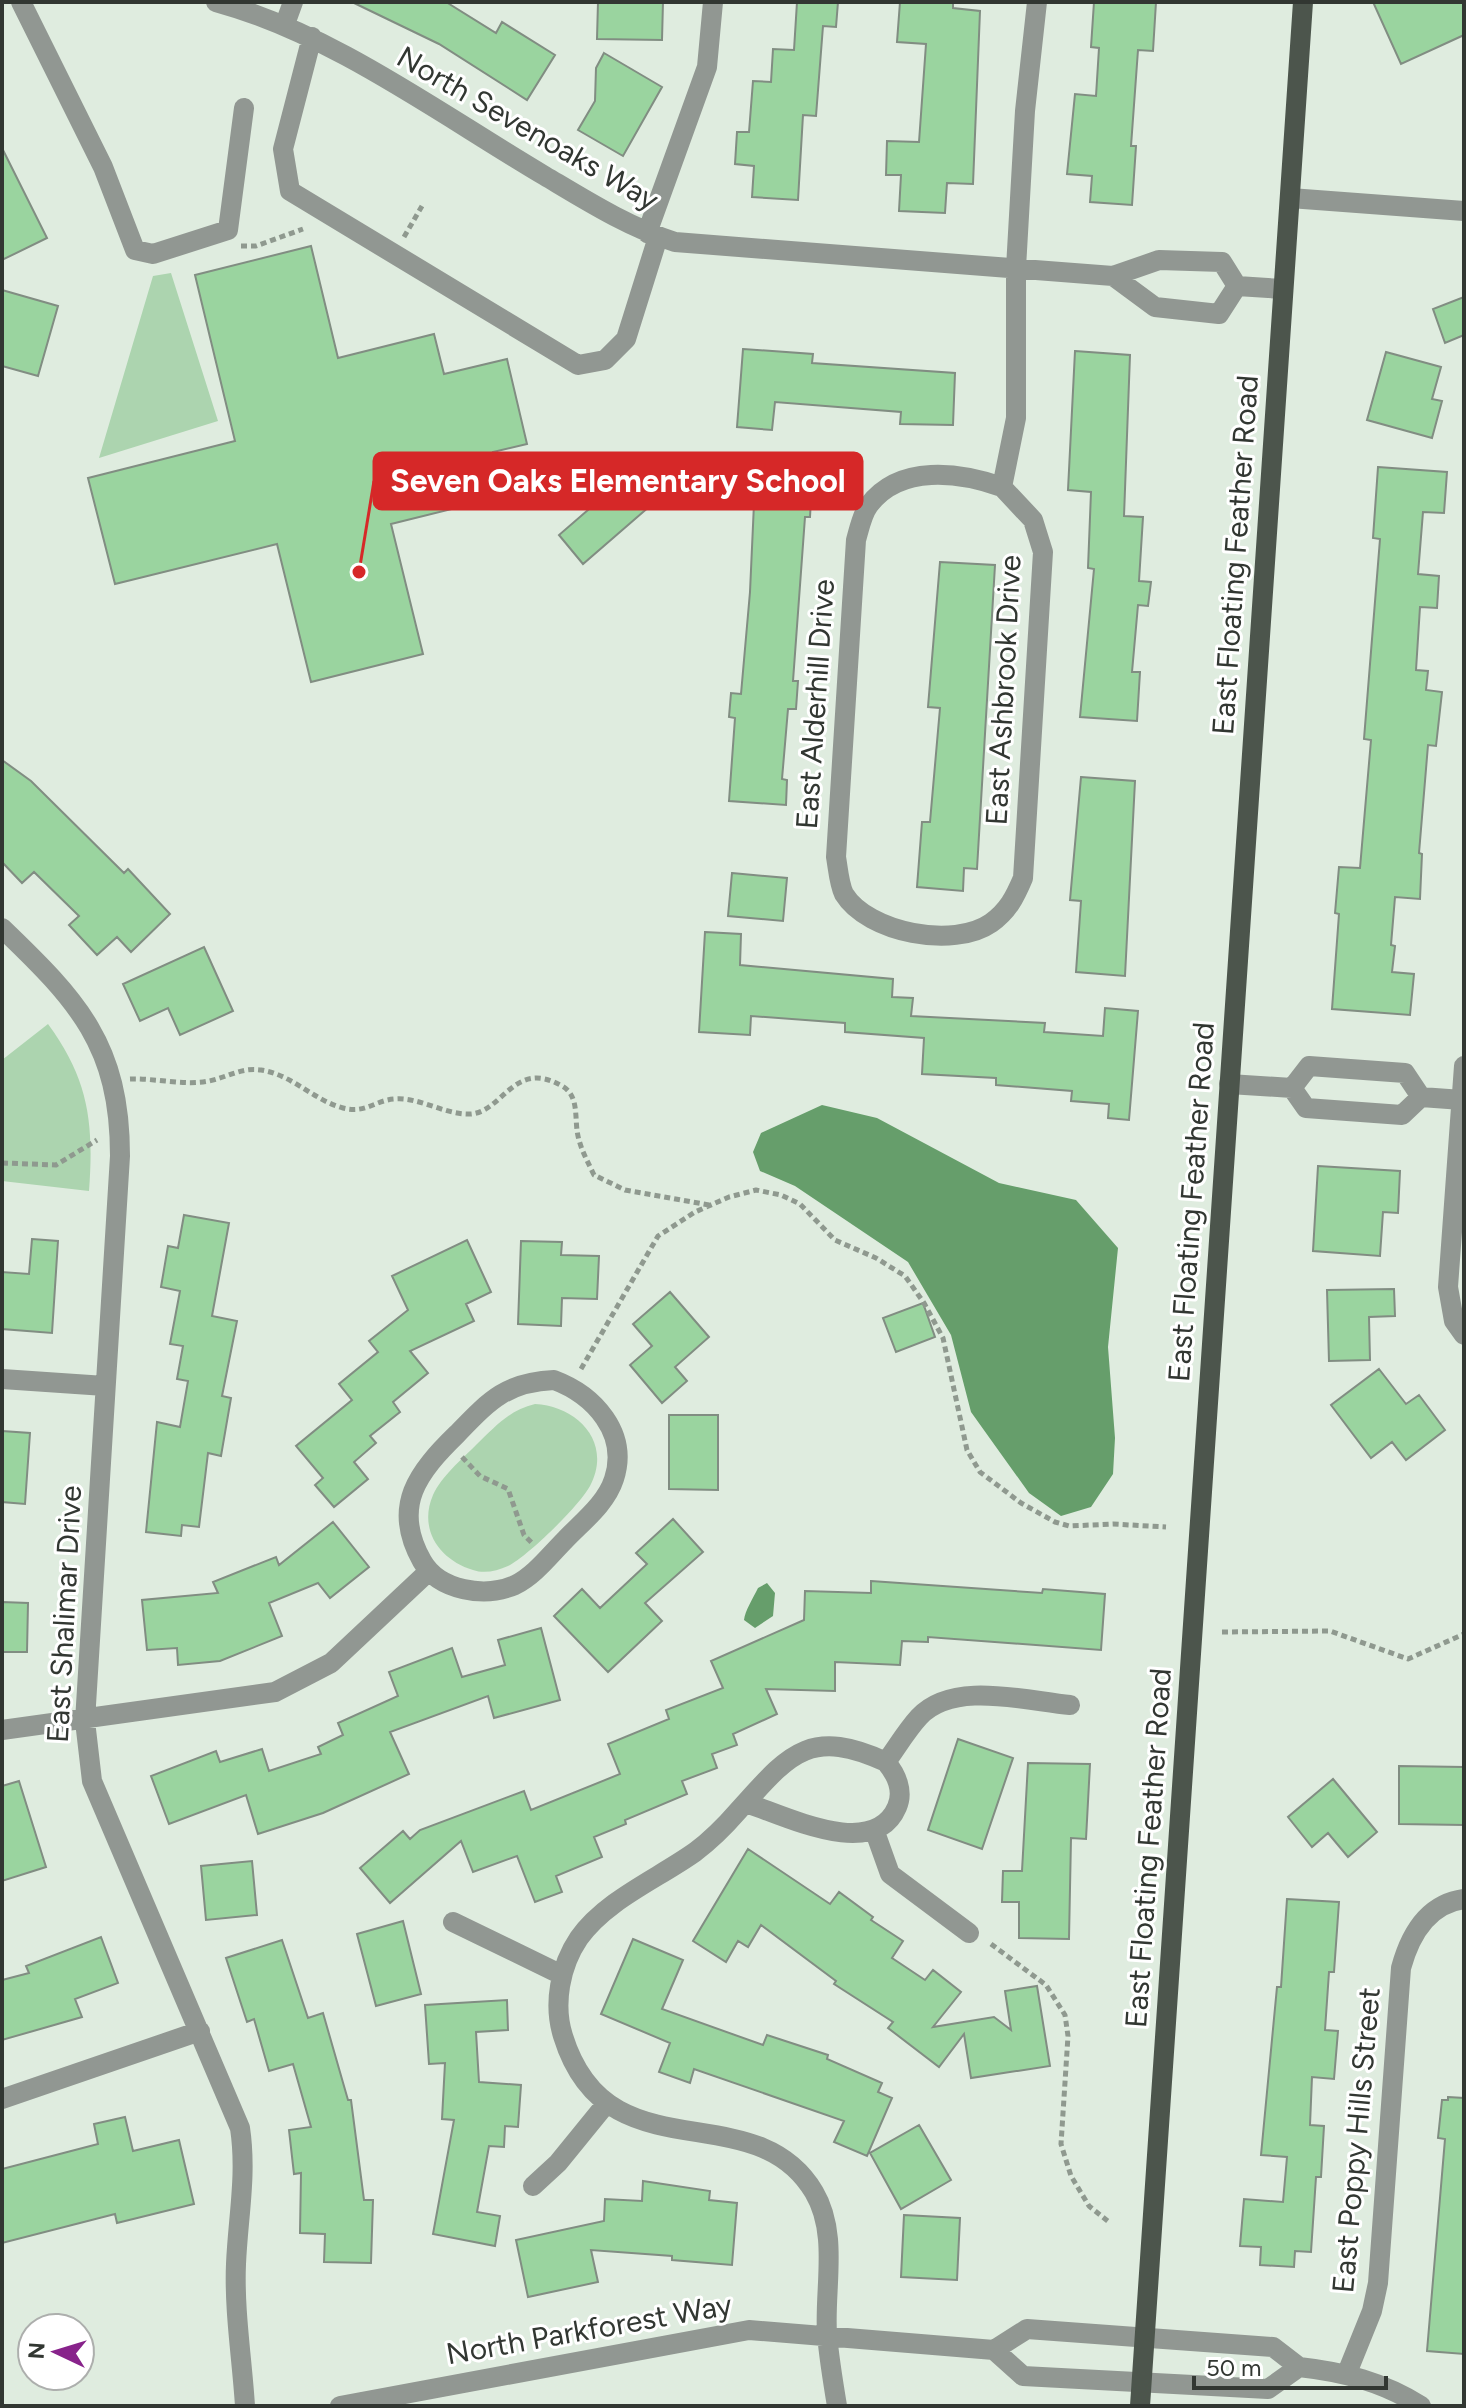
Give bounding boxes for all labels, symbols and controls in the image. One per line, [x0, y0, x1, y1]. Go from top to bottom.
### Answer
street label: North Sevenoaks Way [391, 38, 666, 218]
street label: East Floating Feather Road [1204, 374, 1266, 736]
callout: Seven Oaks Elementary School [374, 453, 862, 509]
text: Seven Oaks Elementary School [390, 462, 846, 500]
street label: East Ashbrook Drive [977, 554, 1029, 826]
street label: East Alderhill Drive [788, 578, 842, 830]
street label: East Floating Feather Road [1160, 1021, 1222, 1383]
street label: East Shalimar Drive [39, 1484, 89, 1744]
street label: East Floating Feather Road [1117, 1667, 1179, 2029]
street label: East Poppy Hills Street [1324, 1986, 1388, 2294]
street label: North Parkforest Way [443, 2286, 735, 2372]
north arrow [16, 2312, 96, 2392]
scale bar [1194, 2340, 1386, 2390]
text: N [22, 2341, 51, 2360]
text: 50 m [1206, 2353, 1262, 2382]

